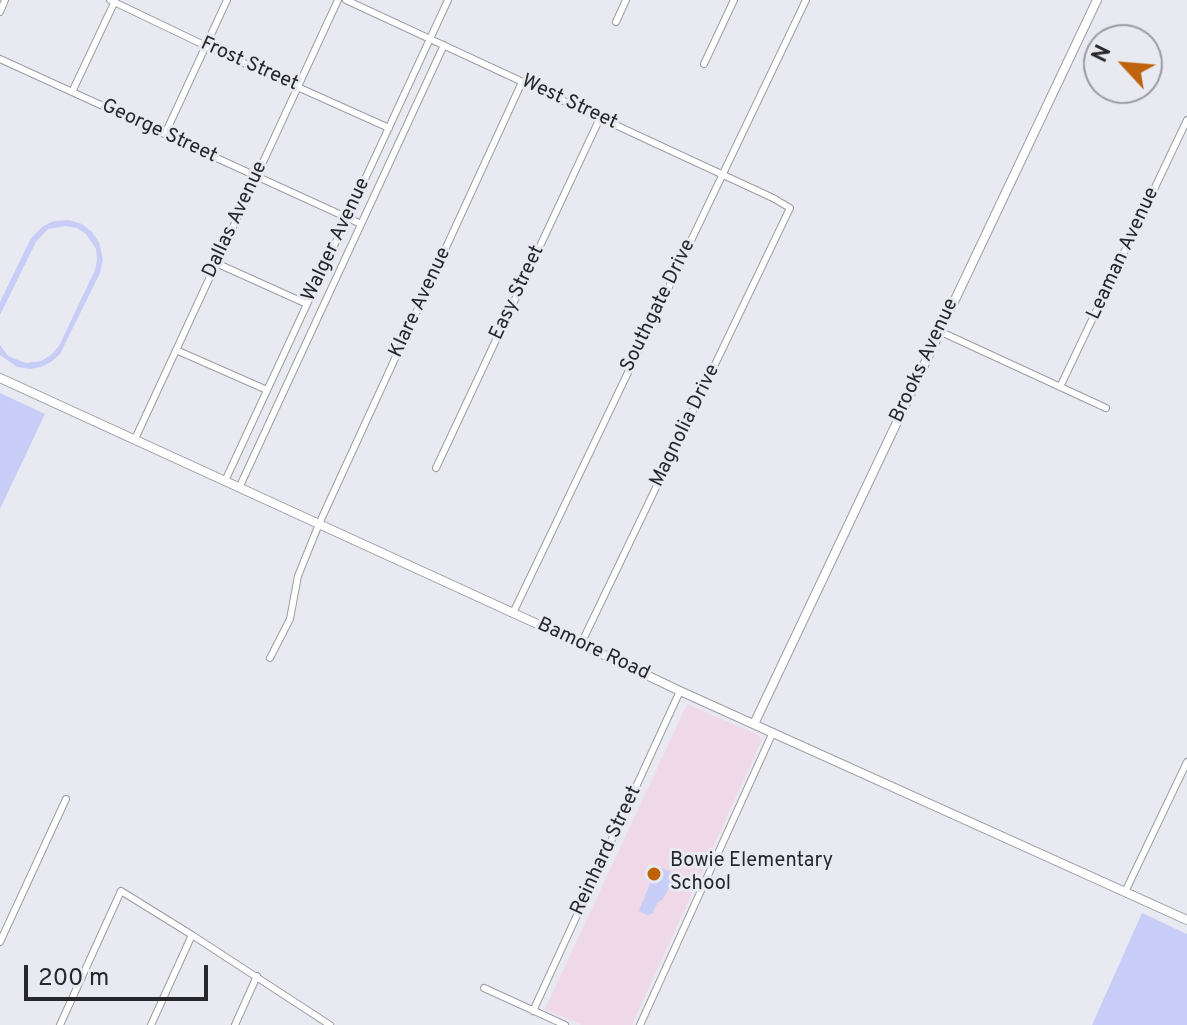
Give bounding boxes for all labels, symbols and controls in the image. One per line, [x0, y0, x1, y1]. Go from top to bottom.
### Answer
north arrow [1083, 24, 1163, 104]
street label: Frost Street [196, 33, 302, 97]
text: N [1087, 41, 1118, 67]
street label: West Street [517, 70, 621, 136]
street label: George Street [97, 95, 221, 169]
street label: Dallas Avenue [199, 158, 273, 282]
street label: Walger Avenue [298, 174, 376, 306]
street label: Leaman Avenue [1083, 184, 1165, 324]
street label: Southgate Drive [617, 236, 701, 376]
street label: Easy Street [486, 242, 550, 344]
street label: Klare Avenue [385, 244, 457, 362]
street label: Brooks Avenue [886, 295, 964, 427]
street label: Magnolia Drive [646, 361, 726, 491]
street label: Bamore Road [533, 613, 653, 687]
street label: Reinhard Street [566, 782, 648, 920]
place label: Bowie Elementary School [670, 850, 833, 897]
marker: Bowie Elementary School [645, 865, 663, 883]
scale bar [28, 949, 212, 999]
text: 200 m [38, 964, 109, 994]

